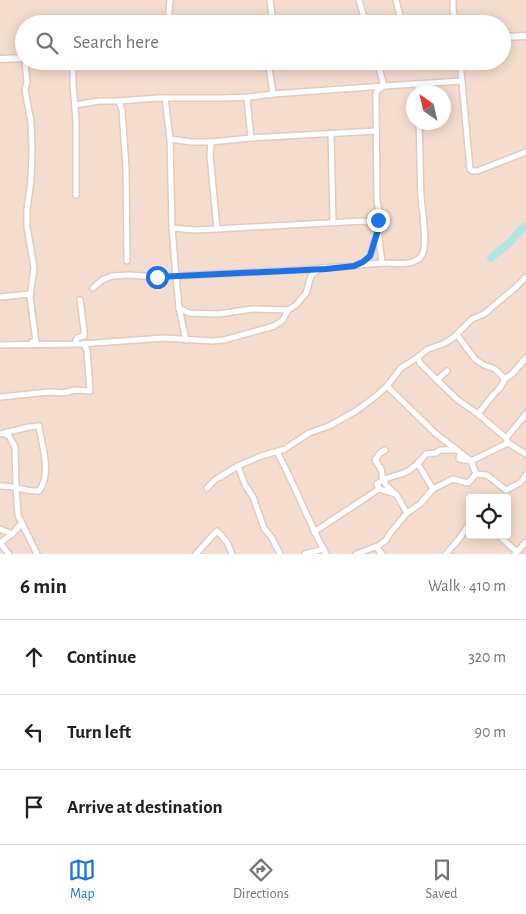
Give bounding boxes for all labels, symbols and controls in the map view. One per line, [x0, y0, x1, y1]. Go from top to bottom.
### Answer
search box [15, 15, 511, 70]
icon: search [33, 29, 61, 57]
text: Search here [73, 33, 159, 52]
north arrow [406, 85, 451, 130]
route end [367, 209, 390, 232]
route start [146, 266, 169, 289]
map controls [466, 494, 511, 539]
button: locate [466, 494, 511, 539]
text: 6 min [20, 576, 67, 597]
text: Walk · 410 m [428, 578, 506, 594]
icon: ahead [20, 643, 48, 671]
text: Continue [67, 648, 136, 667]
text: 320 m [468, 649, 506, 665]
icon: left [20, 718, 48, 746]
text: Turn left [67, 723, 131, 742]
text: 90 m [475, 724, 506, 740]
icon: arrive [20, 793, 48, 821]
text: Arrive at destination [67, 798, 223, 817]
tab: Map [68, 856, 96, 903]
tab: Directions [233, 856, 289, 903]
tab: Saved [426, 856, 458, 903]

